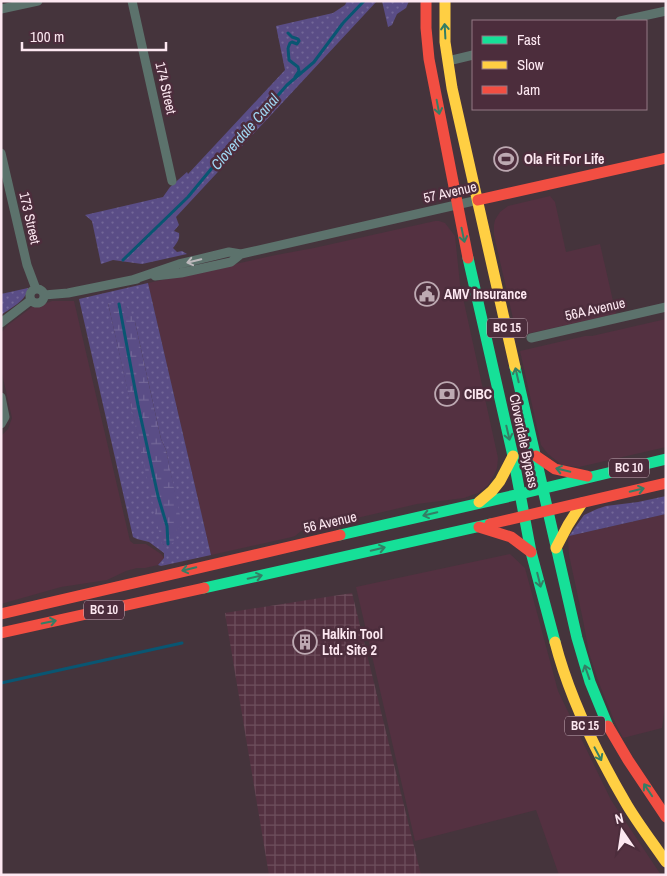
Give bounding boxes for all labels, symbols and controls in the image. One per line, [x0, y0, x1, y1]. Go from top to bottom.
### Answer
scale bar [22, 20, 166, 52]
legend [472, 20, 647, 110]
one-way arrow [440, 23, 449, 39]
text: 100 m [30, 26, 64, 47]
text: Fast [517, 29, 541, 50]
text: Slow [517, 54, 544, 75]
street label: 174 Street [151, 60, 181, 116]
text: Jam [517, 79, 540, 100]
water label: Cloverdale Canal [206, 89, 284, 174]
one-way arrow [434, 99, 443, 115]
sports icon: Ola Fit For Life [493, 146, 519, 172]
place label: Ola Fit For Life [524, 150, 604, 168]
street label: 57 Avenue [422, 177, 478, 207]
street label: 173 Street [15, 190, 45, 246]
one-way arrow [459, 227, 469, 243]
one-way arrow [186, 256, 202, 266]
public building icon: AMV Insurance [414, 281, 440, 307]
place label: AMV Insurance [444, 285, 527, 303]
street label: 56A Avenue [563, 293, 627, 325]
road number: BC 15 [487, 318, 527, 338]
one-way arrow [512, 367, 521, 383]
bank icon: CIBC [434, 381, 460, 407]
place label: CIBC [464, 385, 492, 403]
street label: Cloverdale Bypass [505, 392, 543, 490]
one-way arrow [504, 424, 513, 440]
road number: BC 10 [609, 458, 649, 478]
one-way arrow [555, 465, 571, 474]
one-way arrow [629, 485, 645, 494]
street label: 56 Avenue [302, 507, 358, 537]
one-way arrow [423, 510, 439, 519]
one-way arrow [370, 544, 386, 553]
one-way arrow [181, 565, 197, 574]
one-way arrow [246, 572, 262, 581]
one-way arrow [534, 572, 544, 588]
road number: BC 10 [84, 600, 124, 620]
one-way arrow [40, 617, 56, 626]
place label: Halkin Tool Ltd. Site 2 [322, 625, 383, 659]
building icon: Halkin Tool Ltd. Site 2 [292, 629, 318, 655]
one-way arrow [582, 665, 591, 680]
road number: BC 15 [565, 716, 605, 736]
one-way arrow [594, 746, 603, 761]
one-way arrow [643, 784, 653, 798]
north arrow [597, 806, 647, 856]
text: N [613, 809, 625, 828]

